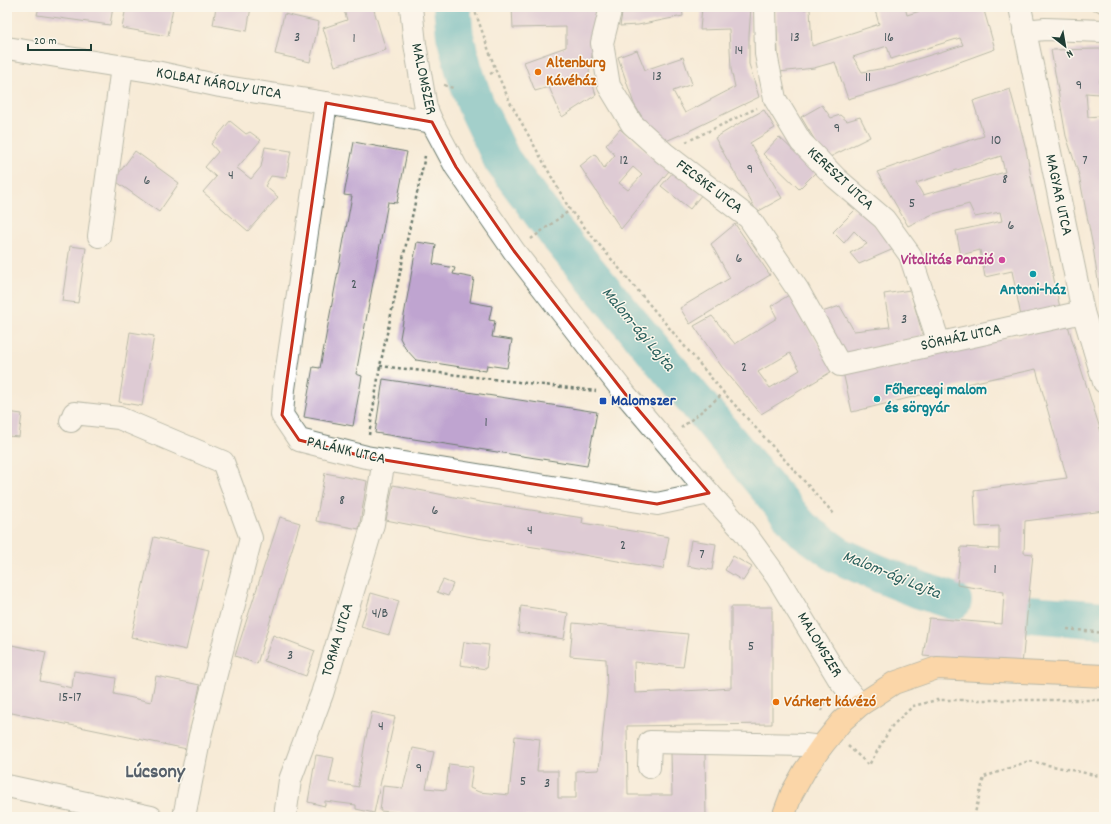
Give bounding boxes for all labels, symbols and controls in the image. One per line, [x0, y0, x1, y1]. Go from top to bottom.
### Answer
scale bar [28, 26, 91, 52]
north arrow [1045, 26, 1085, 66]
house number: 3 [294, 28, 300, 48]
house number: 13 [790, 28, 800, 48]
house number: 16 [884, 28, 894, 48]
house number: 1 [352, 29, 356, 49]
text: 20 m [34, 33, 57, 50]
street label: MALOMSZER [404, 41, 442, 117]
house number: 14 [735, 41, 743, 61]
text: N [1062, 45, 1076, 61]
place label: Altenburg Kávéház [546, 52, 606, 93]
street label: KOLBAI KÁROLY UTCA [154, 62, 284, 106]
marker: Altenburg Kávéház [533, 67, 543, 77]
house number: 13 [652, 67, 662, 87]
house number: 11 [865, 68, 871, 88]
house number: 9 [1076, 76, 1082, 96]
house number: 9 [834, 119, 840, 139]
house number: 10 [991, 131, 1001, 151]
street label: KERESZT UTCA [801, 142, 879, 216]
house number: 12 [619, 151, 629, 171]
house number: 7 [1082, 151, 1088, 171]
street label: MAGYAR UTCA [1038, 152, 1078, 238]
street label: FECSKE UTCA [671, 154, 747, 220]
house number: 9 [747, 160, 753, 180]
house number: 4 [228, 166, 234, 186]
house number: 8 [1002, 170, 1008, 190]
house number: 6 [144, 171, 151, 191]
house number: 5 [909, 194, 915, 214]
house number: 6 [1008, 216, 1015, 236]
house number: 6 [736, 249, 743, 269]
place label: Vitalitás Panzió [901, 249, 994, 272]
marker: Vitalitás Panzió [997, 255, 1007, 265]
marker: Antoni-ház [1028, 269, 1038, 279]
house number: 2 [351, 275, 357, 295]
place label: Antoni-ház [1000, 279, 1067, 302]
water label: Malom-ági Lajta [595, 283, 680, 378]
house number: 3 [901, 310, 907, 330]
street label: SÖRHÁZ UTCA [919, 318, 1003, 358]
house number: 2 [741, 358, 747, 378]
place label: Főhercegi malom és sörgyár [885, 379, 987, 420]
place label: Malomszer [611, 390, 677, 413]
marker: Főhercegi malom és sörgyár [872, 394, 882, 404]
marker: Malomszer [598, 396, 608, 406]
house number: 1 [484, 413, 488, 433]
street label: PALÁNK UTCA [304, 431, 388, 471]
house number: 8 [339, 491, 345, 511]
house number: 6 [432, 501, 439, 521]
house number: 4 [527, 521, 533, 541]
house number: 2 [620, 536, 626, 556]
house number: 7 [699, 545, 705, 565]
water label: Malom-ági Lajta [838, 545, 944, 607]
house number: 1 [993, 560, 997, 580]
street label: TORMA UTCA [316, 600, 360, 680]
house number: 4/B [372, 604, 389, 624]
street label: MALOMSZER [791, 608, 848, 682]
house number: 5 [748, 637, 754, 657]
house number: 3 [287, 646, 293, 666]
house number: 15-17 [59, 688, 81, 708]
place label: Várkert kávézó [784, 691, 876, 714]
marker: Várkert kávézó [771, 697, 781, 707]
house number: 4 [378, 717, 384, 737]
district label: Lúcsony [125, 759, 186, 787]
house number: 9 [416, 759, 422, 779]
house number: 5 [520, 772, 526, 792]
house number: 3 [544, 774, 550, 794]

